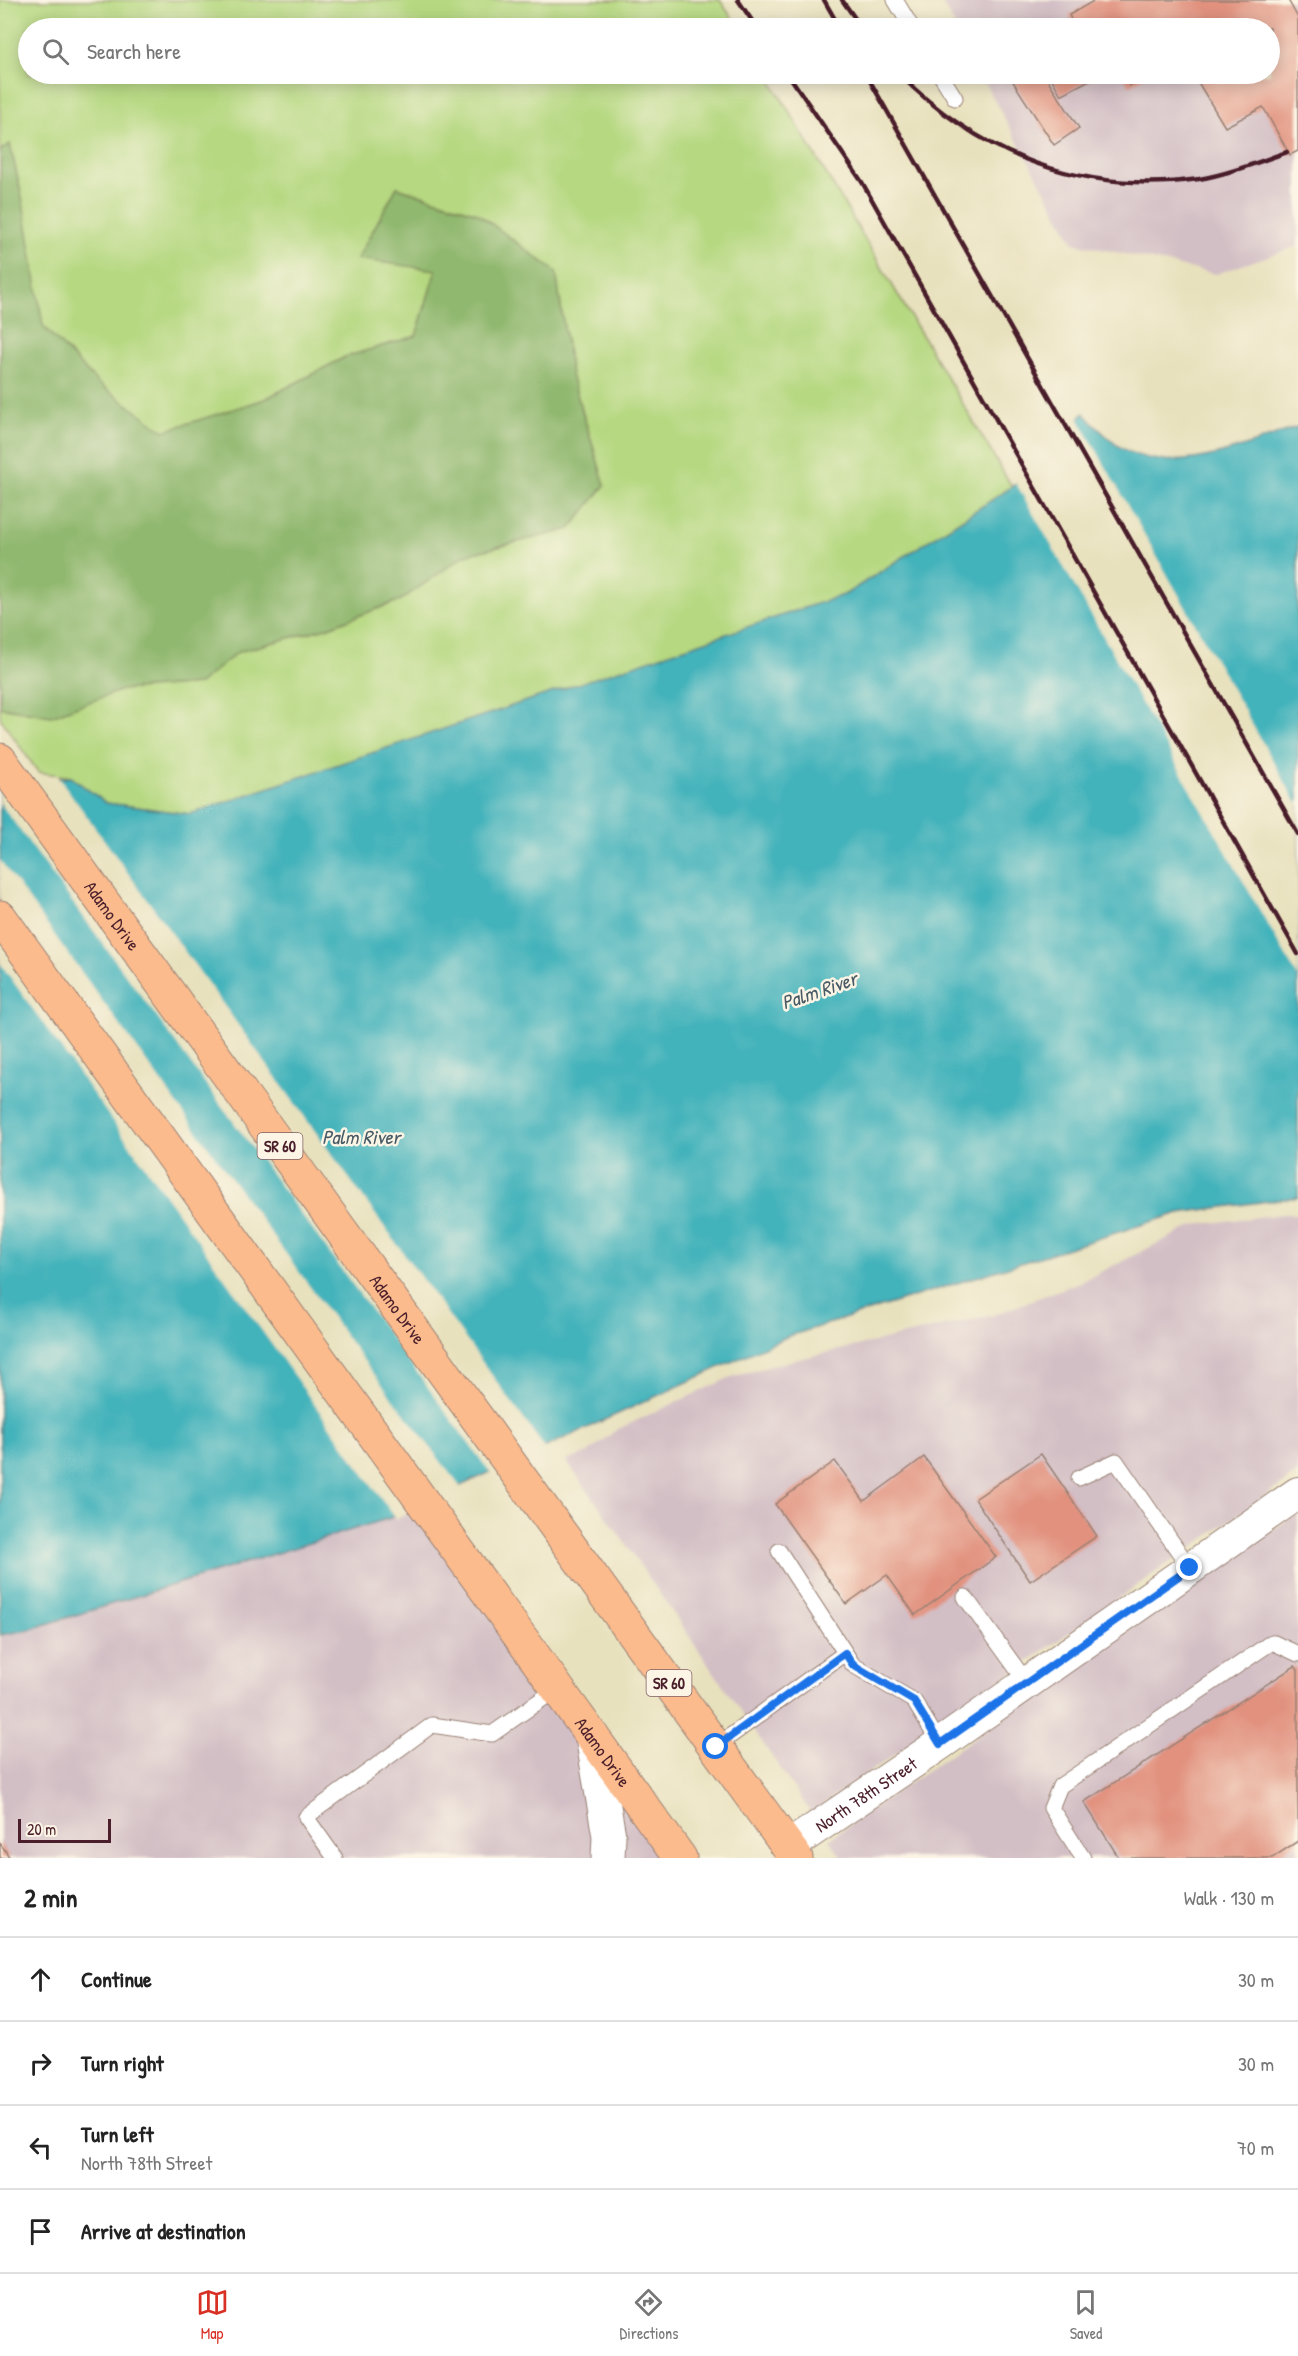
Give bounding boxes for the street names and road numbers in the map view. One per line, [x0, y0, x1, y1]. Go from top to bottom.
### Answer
street label: Adamo Drive [79, 876, 146, 955]
road number: SR 60 [258, 1133, 302, 1159]
street label: Adamo Drive [364, 1269, 432, 1349]
road number: SR 60 [646, 1670, 692, 1696]
street label: Adamo Drive [570, 1712, 637, 1792]
street label: North 78th Street [810, 1750, 922, 1838]

